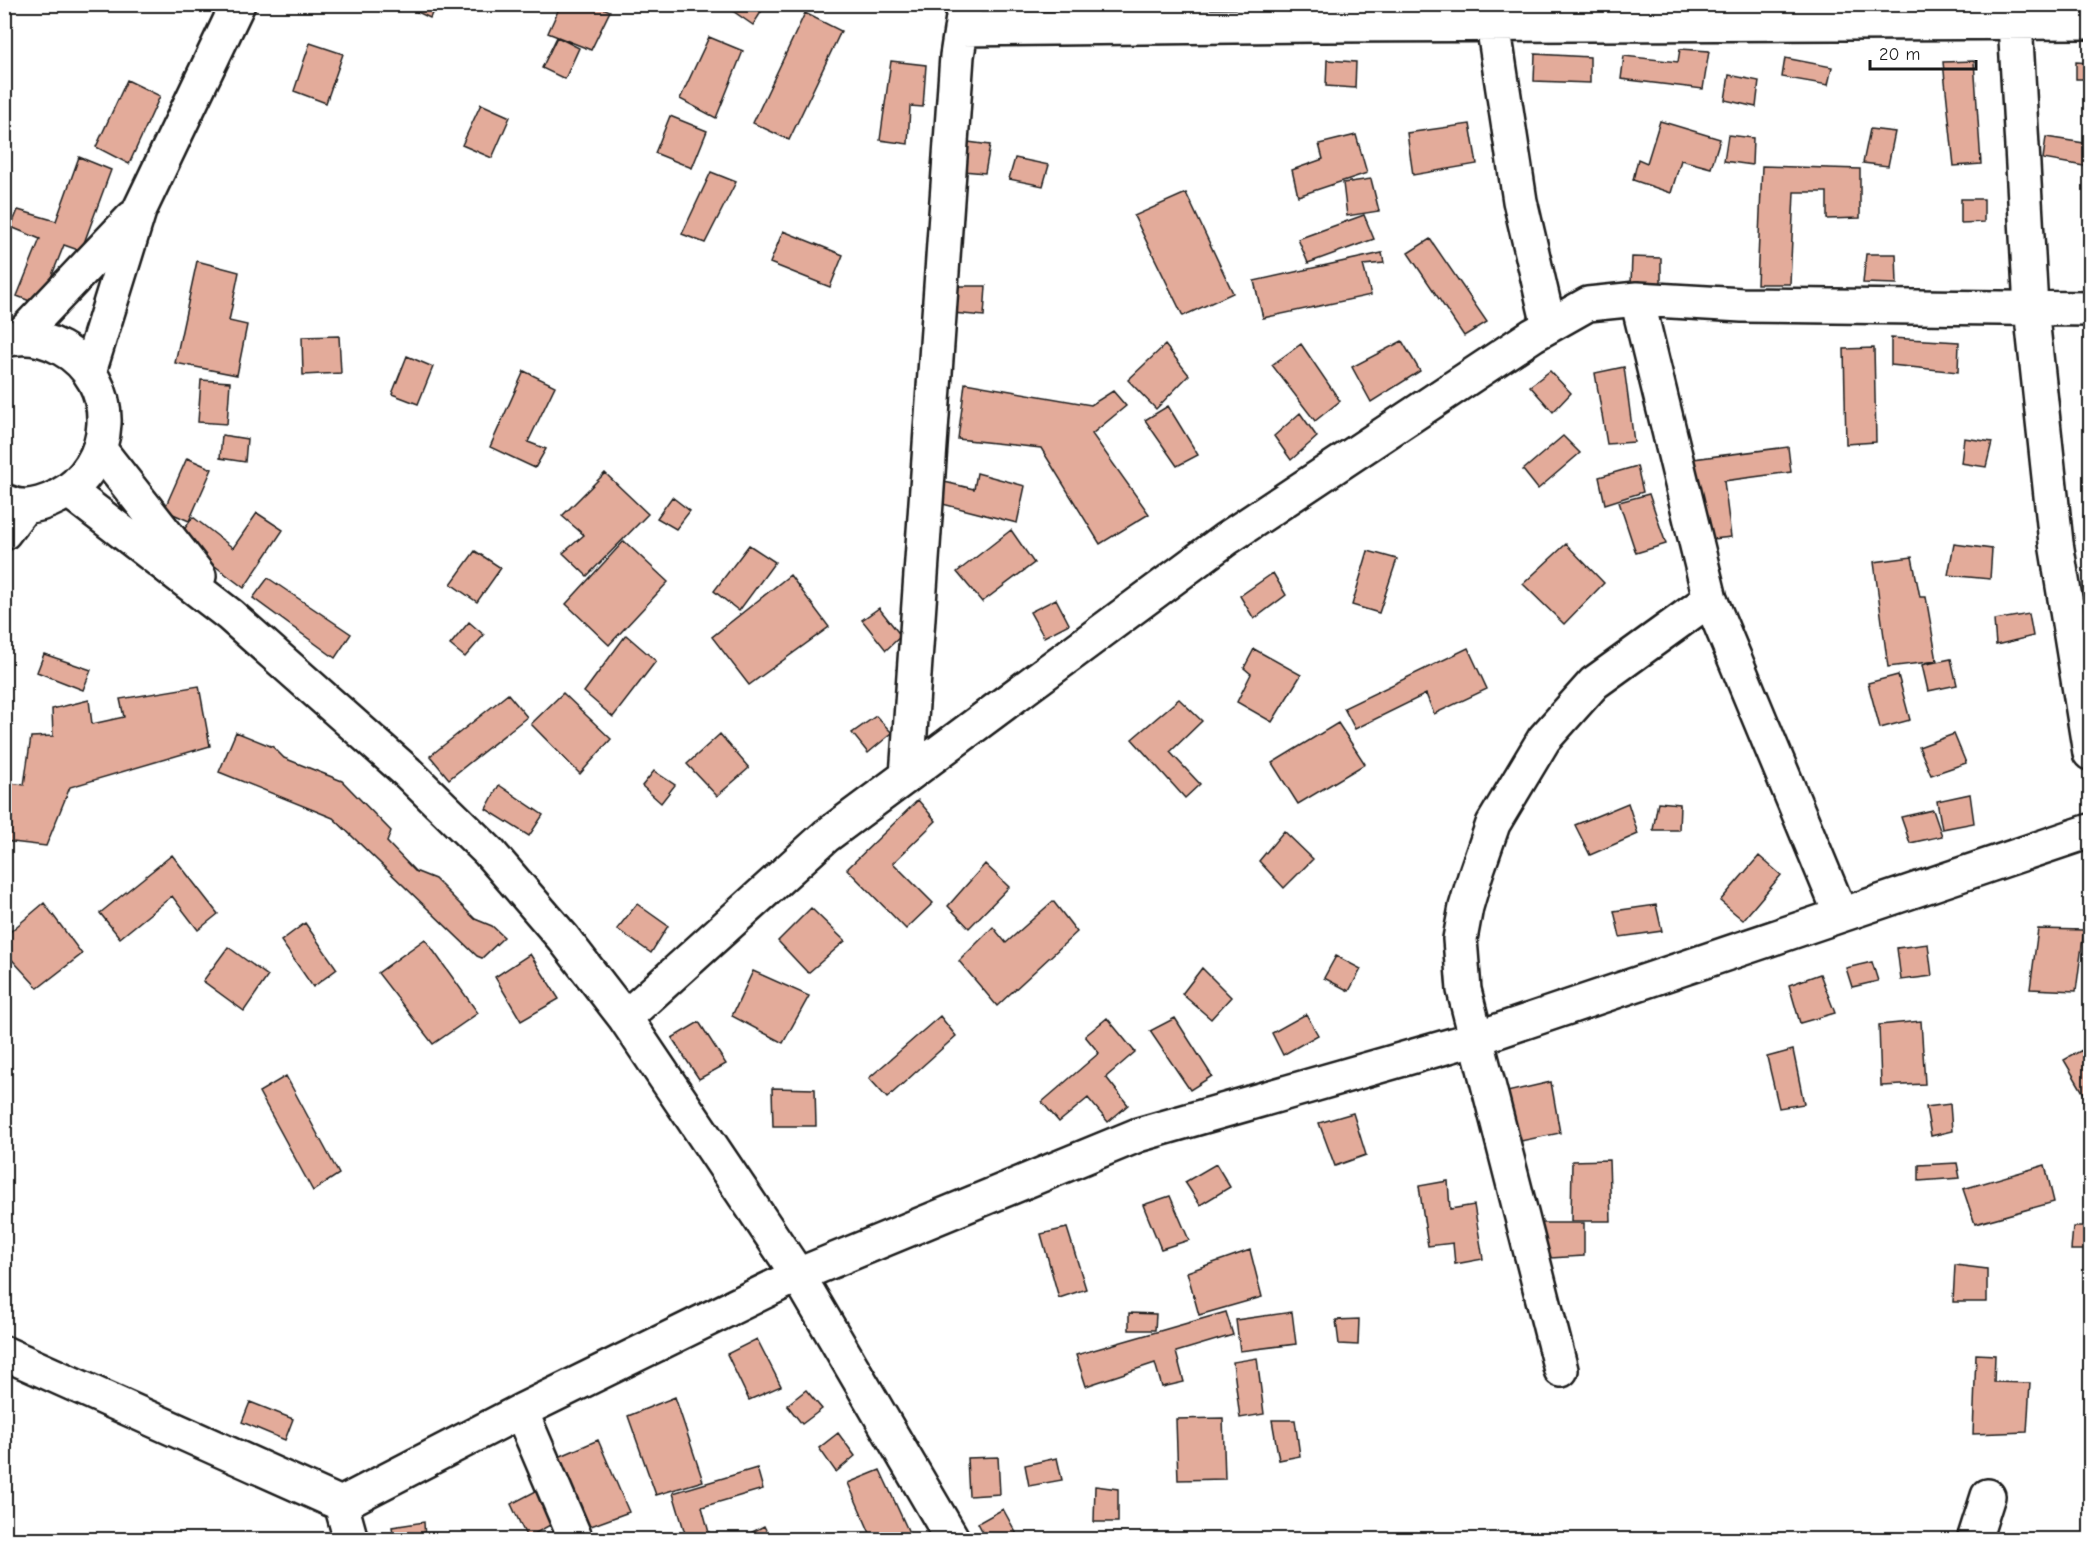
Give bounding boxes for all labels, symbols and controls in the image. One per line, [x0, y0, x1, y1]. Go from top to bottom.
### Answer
scale bar [1870, 33, 1976, 71]
text: 20 m [1879, 44, 1920, 65]

